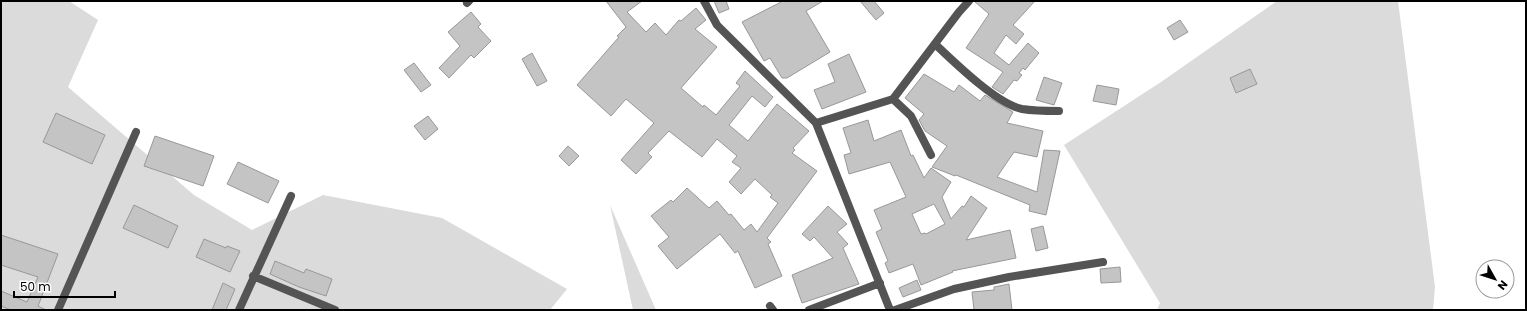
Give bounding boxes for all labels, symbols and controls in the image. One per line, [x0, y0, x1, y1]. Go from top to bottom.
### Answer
north arrow [1475, 259, 1515, 299]
scale bar [14, 273, 115, 299]
text: N [1494, 277, 1512, 294]
text: 50 m [20, 278, 51, 295]

